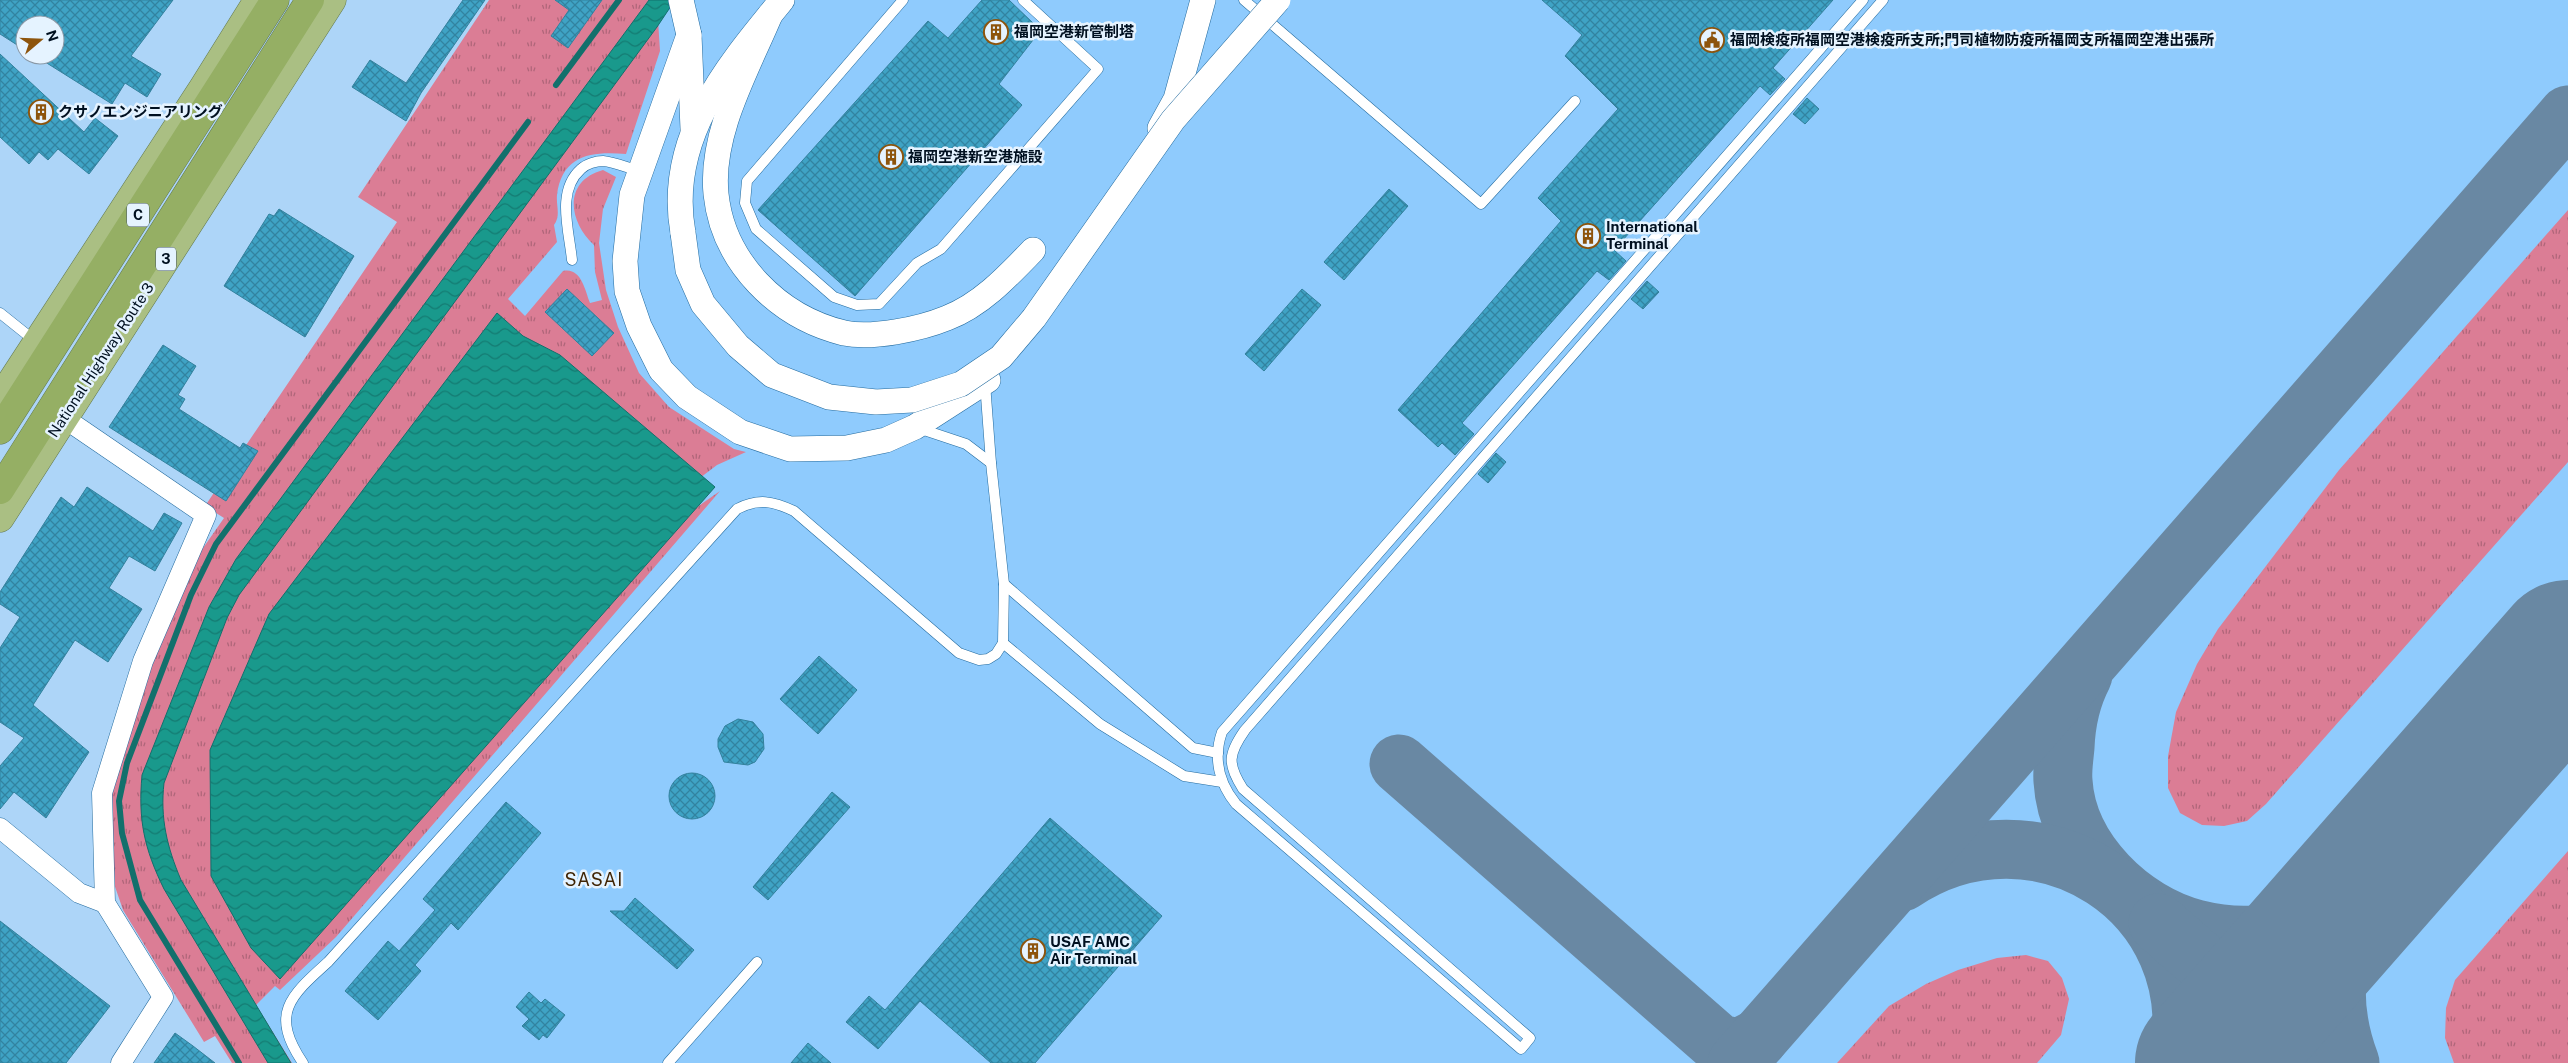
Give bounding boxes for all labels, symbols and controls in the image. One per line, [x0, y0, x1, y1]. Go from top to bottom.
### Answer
north arrow [15, 15, 65, 65]
building icon: 福岡空港新管制塔 [983, 19, 1009, 45]
place label: 福岡空港新管制塔 [1013, 23, 1134, 40]
public building icon: 福岡検疫所福岡空港検疫所支所;門司植物防疫所福岡支所福岡空港出張所 [1699, 27, 1725, 53]
text: N [43, 28, 62, 44]
place label: 福岡検疫所福岡空港検疫所支所;門司植物防疫所福岡支所福岡空港出張所 [1729, 31, 2214, 48]
building icon: クサノエンジニアリング [28, 99, 54, 125]
place label: クサノエンジニアリング [58, 103, 223, 120]
building icon: 福岡空港新空港施設 [878, 144, 904, 170]
place label: 福岡空港新空港施設 [907, 148, 1043, 165]
road number: C [127, 204, 149, 226]
place label: International Terminal [1606, 218, 1698, 252]
building icon: International Terminal [1575, 223, 1601, 249]
road number: 3 [156, 248, 176, 270]
street label: National Highway Route 3 [44, 279, 157, 440]
district label: SASAI [565, 869, 623, 890]
place label: USAF AMC Air Terminal [1050, 933, 1137, 967]
building icon: USAF AMC Air Terminal [1020, 938, 1046, 964]

